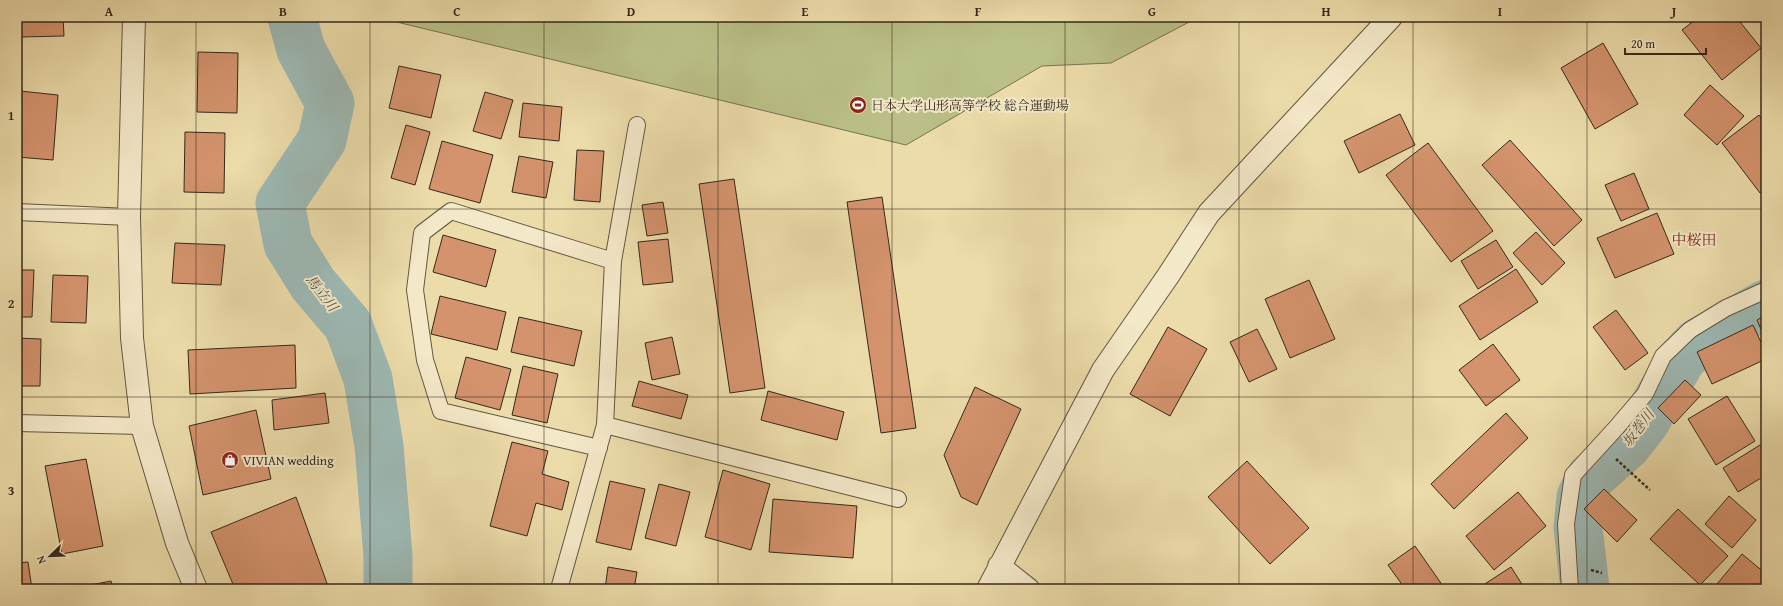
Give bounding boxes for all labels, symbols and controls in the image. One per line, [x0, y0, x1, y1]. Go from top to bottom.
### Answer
text: A [105, 2, 114, 21]
text: B [279, 2, 287, 21]
text: C [453, 2, 461, 21]
text: D [627, 2, 635, 21]
text: E [802, 2, 809, 21]
text: F [975, 2, 982, 21]
text: G [1148, 2, 1156, 21]
text: H [1321, 2, 1331, 21]
text: I [1498, 2, 1502, 21]
text: J [1670, 2, 1677, 21]
scale bar [1625, 30, 1706, 56]
text: 20 m [1631, 35, 1655, 52]
sports icon: 日本大学山形高等学校 総合運動場 [848, 95, 868, 115]
place label: 日本大学山形高等学校 総合運動場 [871, 96, 1069, 115]
text: 1 [8, 106, 14, 125]
district label: 中桜田 [1671, 229, 1717, 250]
water label: 馬立川 [301, 270, 344, 317]
text: 2 [8, 294, 15, 313]
water label: 坂巻川 [1617, 404, 1660, 451]
shop icon: VIVIAN wedding [220, 450, 240, 470]
place label: VIVIAN wedding [243, 451, 334, 470]
text: 3 [8, 481, 14, 500]
north arrow [30, 536, 70, 576]
text: N [32, 553, 50, 566]

